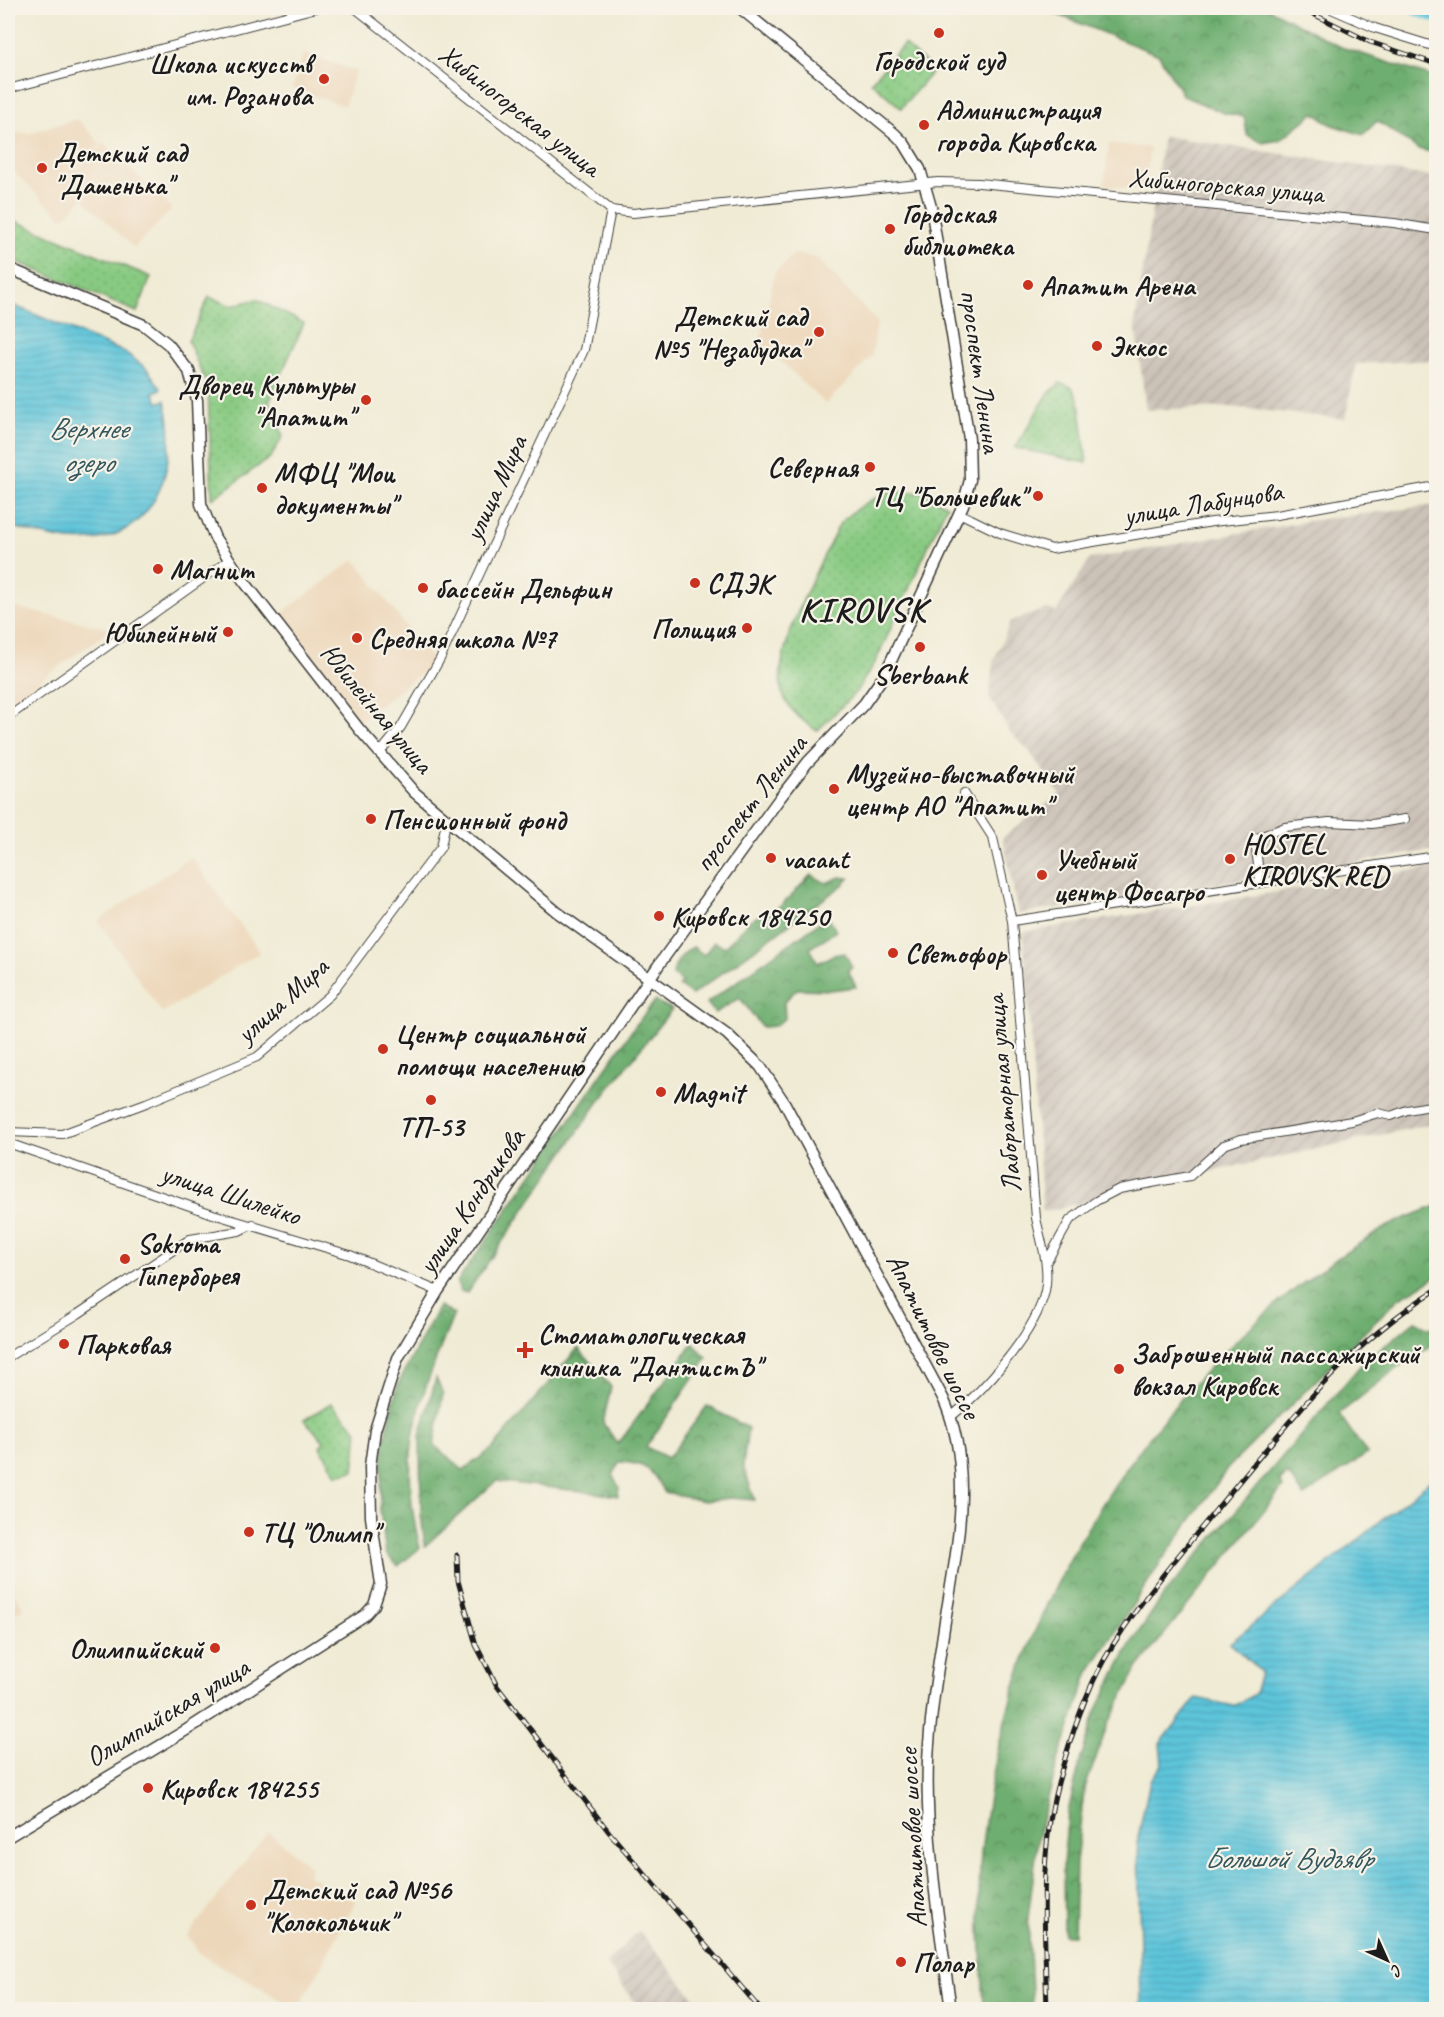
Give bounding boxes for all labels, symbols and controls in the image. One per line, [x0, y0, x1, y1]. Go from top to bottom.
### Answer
marker: Городской суд [932, 26, 946, 40]
street label: Хибиногорская улица [432, 36, 610, 186]
place label: Городской суд [874, 43, 1007, 78]
place label: Школа искусств им. Розанова [149, 46, 317, 114]
marker: Школа искусств им. Розанова [317, 72, 331, 86]
place label: Администрация города Кировска [936, 92, 1102, 159]
marker: Администрация города Кировска [917, 118, 931, 132]
place label: Детский сад "Дашенька" [54, 135, 190, 202]
street label: Хибиногорская улица [1127, 159, 1327, 211]
marker: Детский сад "Дашенька" [35, 161, 49, 175]
place label: Городская библиотека [902, 196, 1015, 263]
marker: Городская библиотека [883, 222, 897, 236]
place label: Апатит Арена [1040, 268, 1197, 303]
marker: Апатит Арена [1021, 278, 1035, 292]
street label: проспект Ленина [952, 287, 1010, 457]
place label: Детский сад №5 "Незабудка" [653, 299, 813, 367]
marker: Детский сад №5 "Незабудка" [812, 325, 826, 339]
place label: Эккос [1109, 329, 1167, 364]
marker: Эккос [1090, 339, 1104, 353]
place label: Дворец Культуры "Апатит" [178, 367, 360, 434]
marker: Дворец Культуры "Апатит" [359, 393, 373, 407]
water label: Верхнее озеро [49, 409, 132, 481]
street label: улица Мира [454, 428, 535, 548]
place label: Северная [768, 450, 860, 485]
place label: МФЦ "Мои документы" [274, 455, 403, 523]
marker: Северная [863, 460, 877, 474]
street label: улица Лабунцова [1119, 473, 1287, 533]
place label: ТЦ "Большевик" [871, 479, 1032, 514]
marker: МФЦ "Мои документы" [255, 481, 269, 495]
marker: ТЦ "Большевик" [1031, 489, 1045, 503]
place label: Магнит [170, 552, 256, 587]
marker: Магнит [151, 562, 165, 576]
place label: СДЭК [707, 566, 777, 601]
place label: бассейн Дельфин [435, 571, 613, 606]
marker: СДЭК [688, 576, 702, 590]
marker: бассейн Дельфин [416, 581, 430, 595]
district label: KIROVSK [799, 588, 932, 631]
place label: Полиция [651, 611, 737, 646]
place label: Юбилейный [104, 615, 218, 650]
place label: Средняя школа №7 [369, 621, 558, 656]
marker: Полиция [740, 621, 754, 635]
marker: Юбилейный [221, 625, 235, 639]
marker: Средняя школа №7 [350, 631, 364, 645]
street label: Юбилейная улица [313, 636, 443, 781]
marker: Sberbank [913, 640, 927, 654]
place label: Sberbank [873, 657, 969, 692]
street label: проспект Ленина [686, 726, 815, 879]
place label: Музейно-выставочный центр АО "Апатит" [846, 756, 1076, 823]
marker: Музейно-выставочный центр АО "Апатит" [827, 782, 841, 796]
place label: Пенсионный фонд [383, 802, 568, 837]
marker: Пенсионный фонд [364, 812, 378, 826]
place label: HOSTEL KIROVSK RED [1242, 826, 1392, 893]
place label: vacant [783, 841, 851, 876]
place label: Учебный центр Фосагро [1054, 842, 1205, 909]
marker: vacant [764, 851, 778, 865]
marker: HOSTEL KIROVSK RED [1223, 852, 1237, 866]
marker: Учебный центр Фосагро [1035, 868, 1049, 882]
place label: Кировск 184250 [671, 899, 832, 934]
marker: Кировск 184250 [652, 909, 666, 923]
place label: Светофор [905, 936, 1008, 971]
marker: Светофор [886, 946, 900, 960]
street label: улица Мира [227, 948, 337, 1052]
street label: Лабораторная улица [977, 991, 1029, 1194]
place label: Центр социальной помощи населению [395, 1016, 588, 1083]
marker: Центр социальной помощи населению [376, 1042, 390, 1056]
place label: Magnit [673, 1075, 748, 1110]
marker: Magnit [654, 1085, 668, 1099]
marker: ТП-53 [424, 1093, 438, 1107]
place label: ТП-53 [398, 1109, 466, 1144]
street label: улица Кондрикова [408, 1120, 534, 1282]
street label: улица Шилейко [155, 1154, 307, 1234]
place label: Sokroma Гиперборея [137, 1226, 241, 1293]
street label: Апатитовое шоссе [879, 1248, 990, 1426]
marker: Sokroma Гиперборея [118, 1252, 132, 1266]
place label: Стоматологическая клиника "ДантистЪ" [538, 1317, 767, 1384]
place label: Парковая [76, 1327, 172, 1362]
place label: Заброшенный пассажирский вокзал Кировск [1131, 1336, 1422, 1403]
marker: Парковая [57, 1337, 71, 1351]
marker: Стоматологическая клиника "ДантистЪ" [516, 1341, 534, 1359]
marker: Заброшенный пассажирский вокзал Кировск [1112, 1362, 1126, 1376]
place label: ТЦ "Олимп" [261, 1515, 385, 1550]
marker: ТЦ "Олимп" [242, 1525, 256, 1539]
place label: Олимпийский [69, 1631, 205, 1666]
marker: Олимпийский [208, 1641, 222, 1655]
street label: Олимпийская улица [79, 1649, 257, 1775]
street label: Апатитовое шоссе [890, 1745, 934, 1929]
place label: Кировск 184255 [160, 1771, 320, 1806]
marker: Кировск 184255 [141, 1781, 155, 1795]
water label: Большой Вудъявр [1204, 1839, 1377, 1877]
place label: Детский сад №56 "Колокольчик" [263, 1872, 453, 1939]
marker: Детский сад №56 "Колокольчик" [244, 1898, 258, 1912]
north arrow [1357, 1930, 1417, 1990]
place label: Полар [913, 1945, 975, 1980]
marker: Полар [894, 1955, 908, 1969]
text: С [1386, 1960, 1407, 1981]

